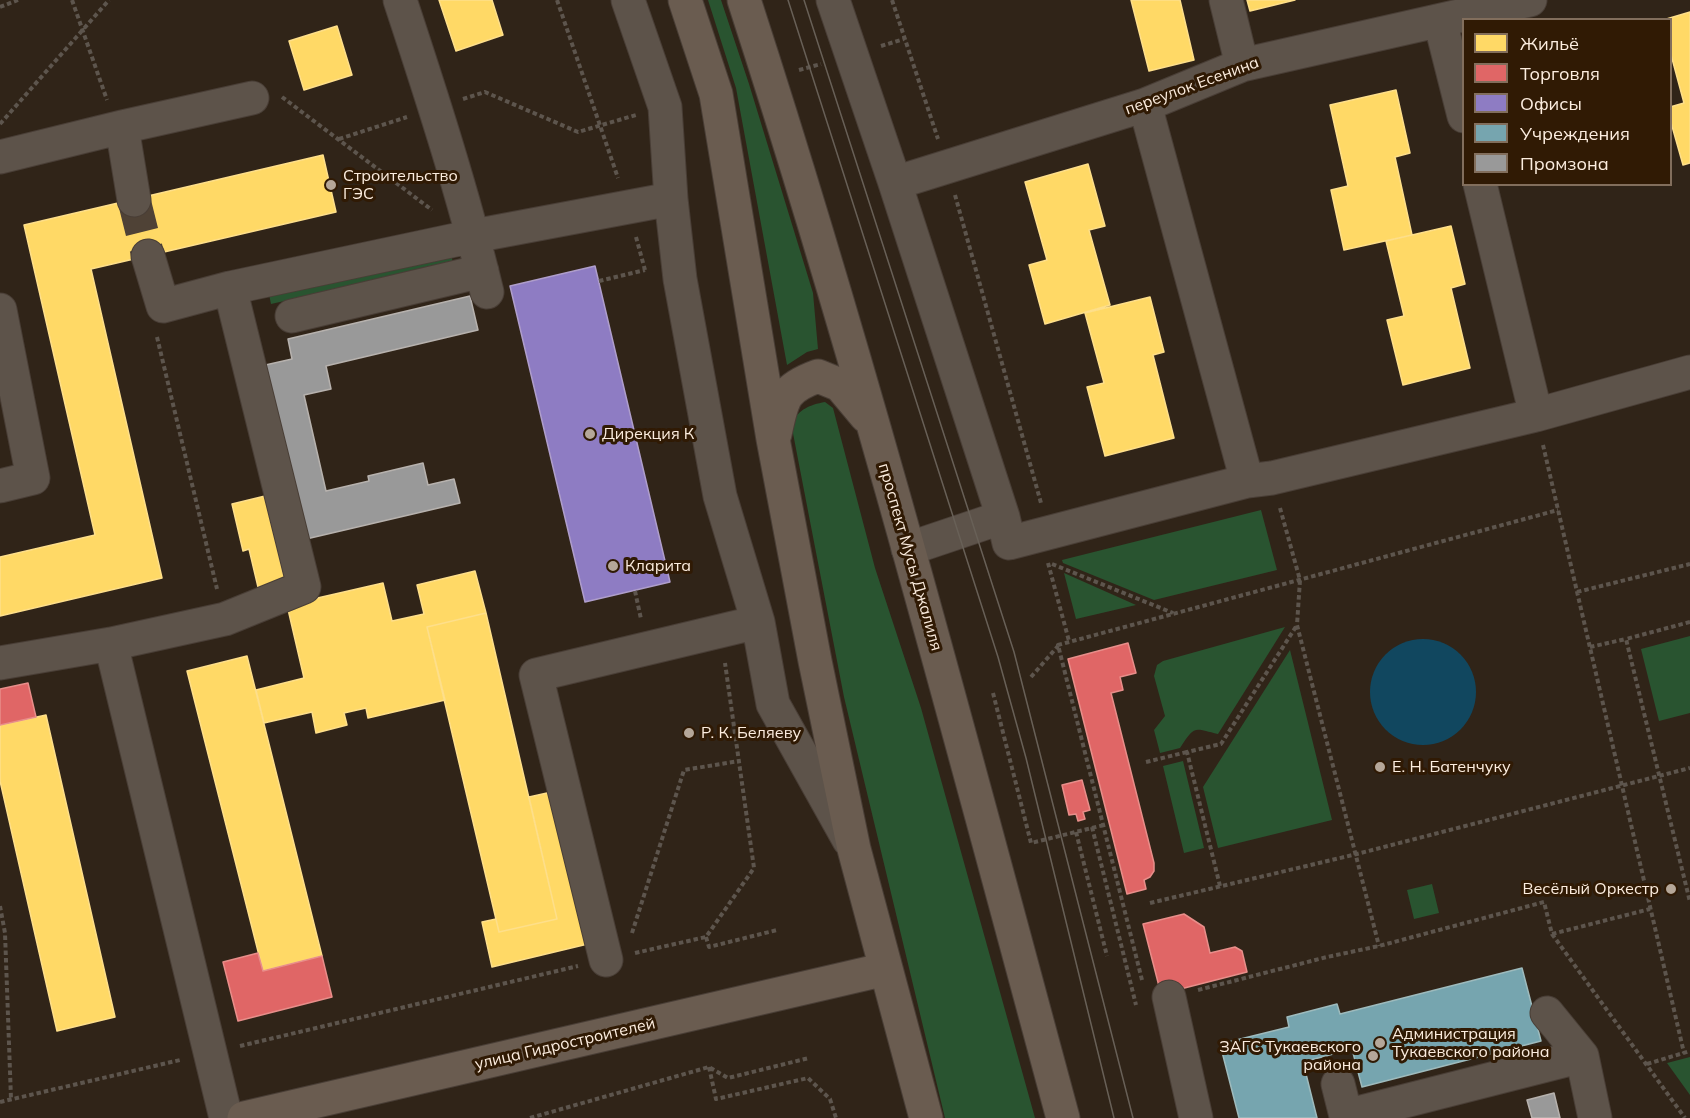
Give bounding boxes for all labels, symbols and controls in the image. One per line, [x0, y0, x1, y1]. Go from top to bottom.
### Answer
legend [1462, 18, 1672, 186]
text: Жильё [1520, 32, 1579, 55]
street label: переулок Есенина [1122, 53, 1262, 119]
text: Торговля [1520, 62, 1600, 85]
text: Офисы [1520, 92, 1582, 115]
text: Учреждения [1520, 122, 1630, 145]
text: Промзона [1520, 152, 1609, 175]
place label: Строительство ГЭС [343, 166, 458, 204]
marker: Строительство ГЭС [324, 178, 338, 192]
place label: Дирекция К [602, 424, 694, 444]
marker: Дирекция К [583, 427, 597, 441]
street label: проспект Мусы Джалиля [874, 461, 946, 653]
place label: Кларита [625, 556, 691, 576]
marker: Кларита [606, 559, 620, 573]
place label: Р. К. Беляеву [701, 723, 801, 743]
marker: Р. К. Беляеву [682, 726, 696, 740]
place label: Е. Н. Батенчуку [1392, 757, 1511, 777]
marker: Е. Н. Батенчуку [1373, 760, 1387, 774]
place label: Весёлый Оркестр [1523, 879, 1659, 899]
marker: Весёлый Оркестр [1664, 882, 1678, 896]
street label: улица Гидростроителей [473, 1014, 657, 1074]
place label: Администрация Тукаевского района [1392, 1024, 1550, 1062]
marker: Администрация Тукаевского района [1373, 1036, 1387, 1050]
place label: ЗАГС Тукаевского района [1219, 1037, 1361, 1075]
marker: ЗАГС Тукаевского района [1366, 1049, 1380, 1063]

